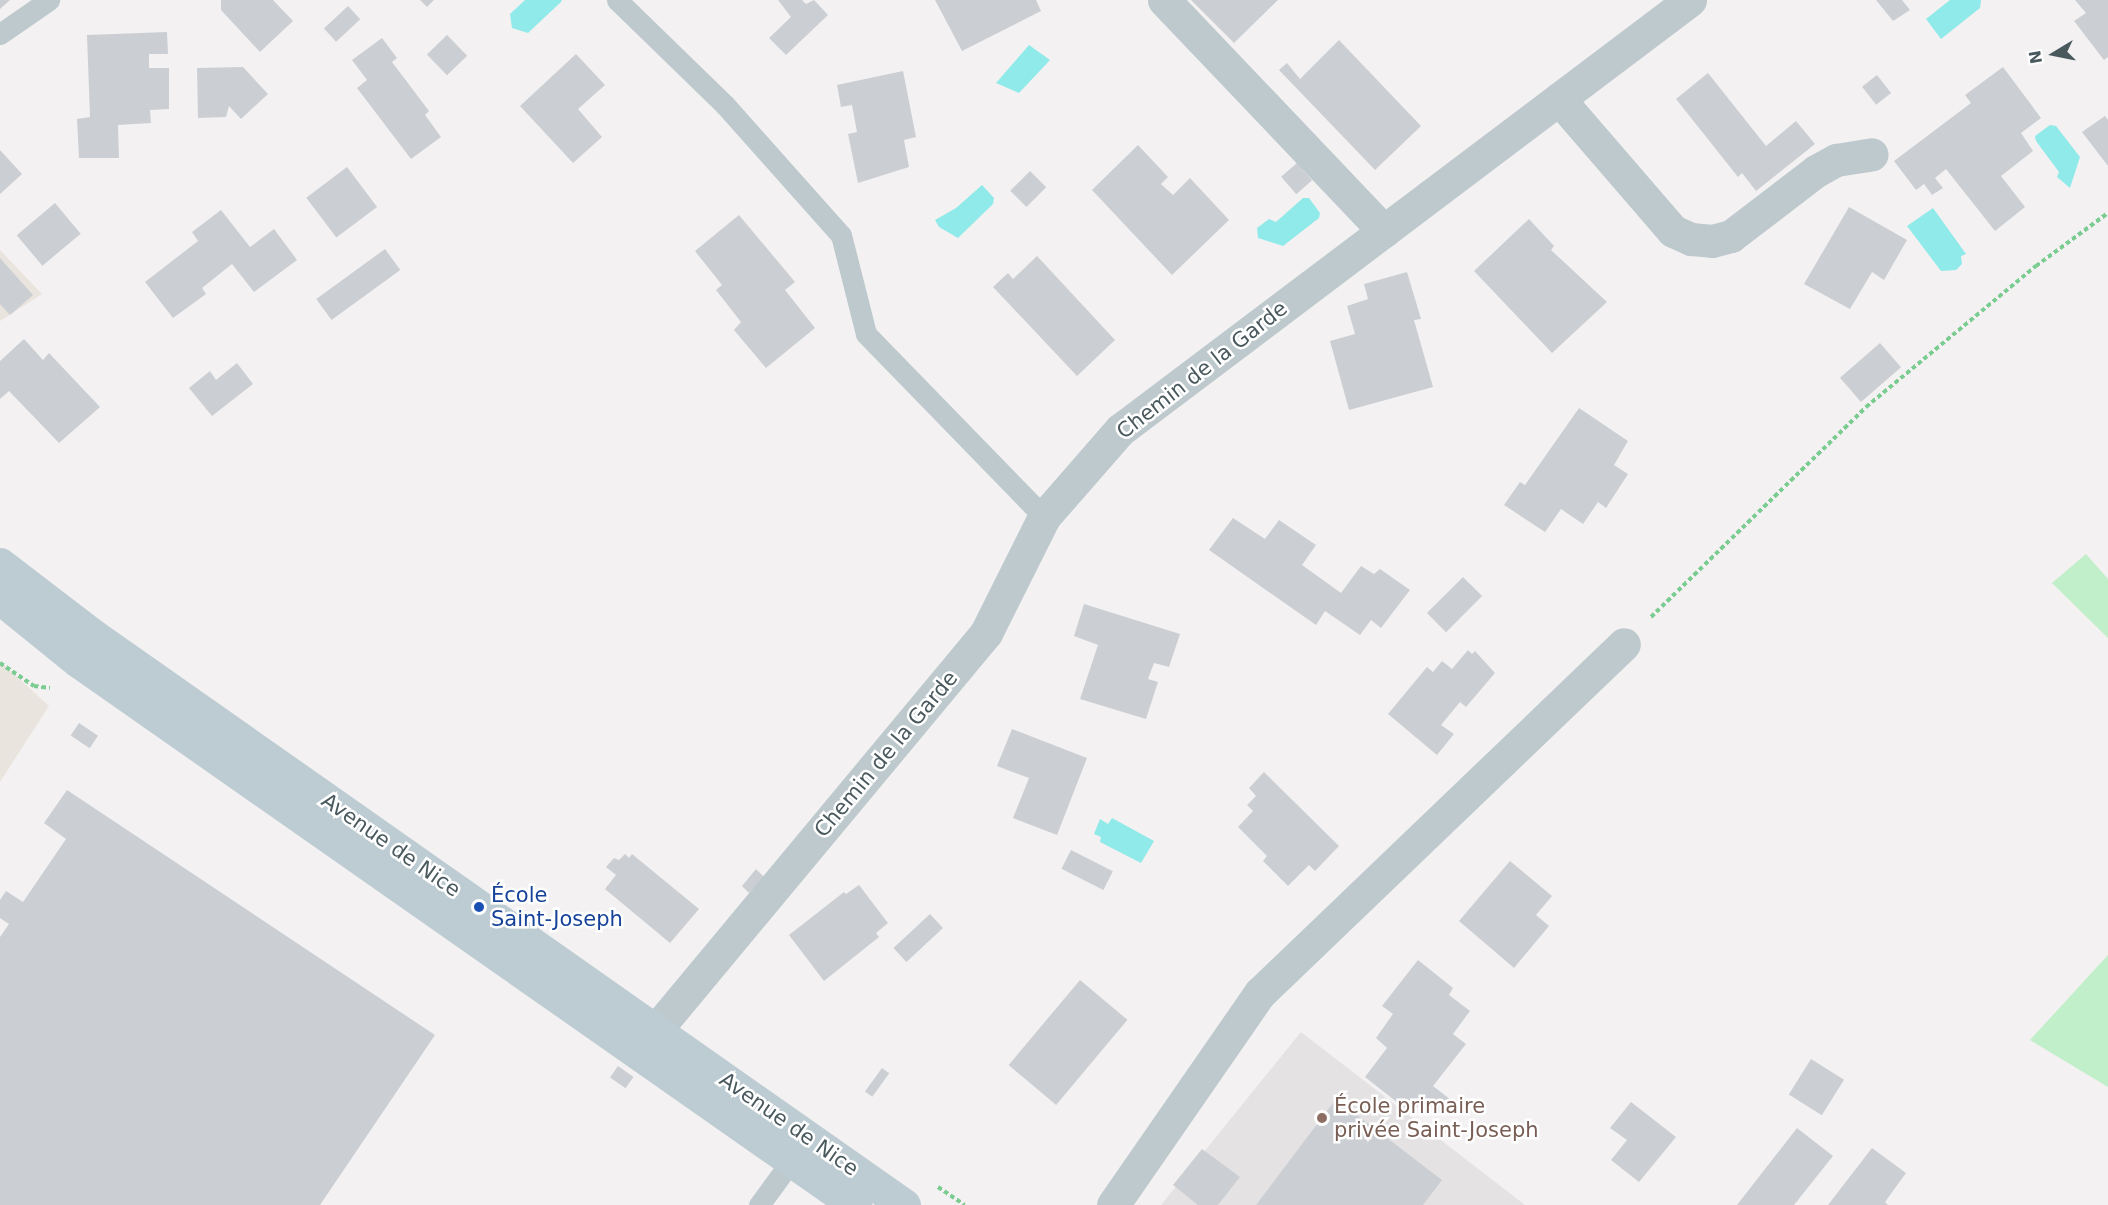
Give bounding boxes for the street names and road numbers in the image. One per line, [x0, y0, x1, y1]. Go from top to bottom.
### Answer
street label: Chemin de la Garde [1112, 296, 1292, 444]
street label: Chemin de la Garde [809, 666, 963, 842]
street label: Avenue de Nice [317, 788, 465, 902]
street label: Avenue de Nice [715, 1067, 863, 1181]

